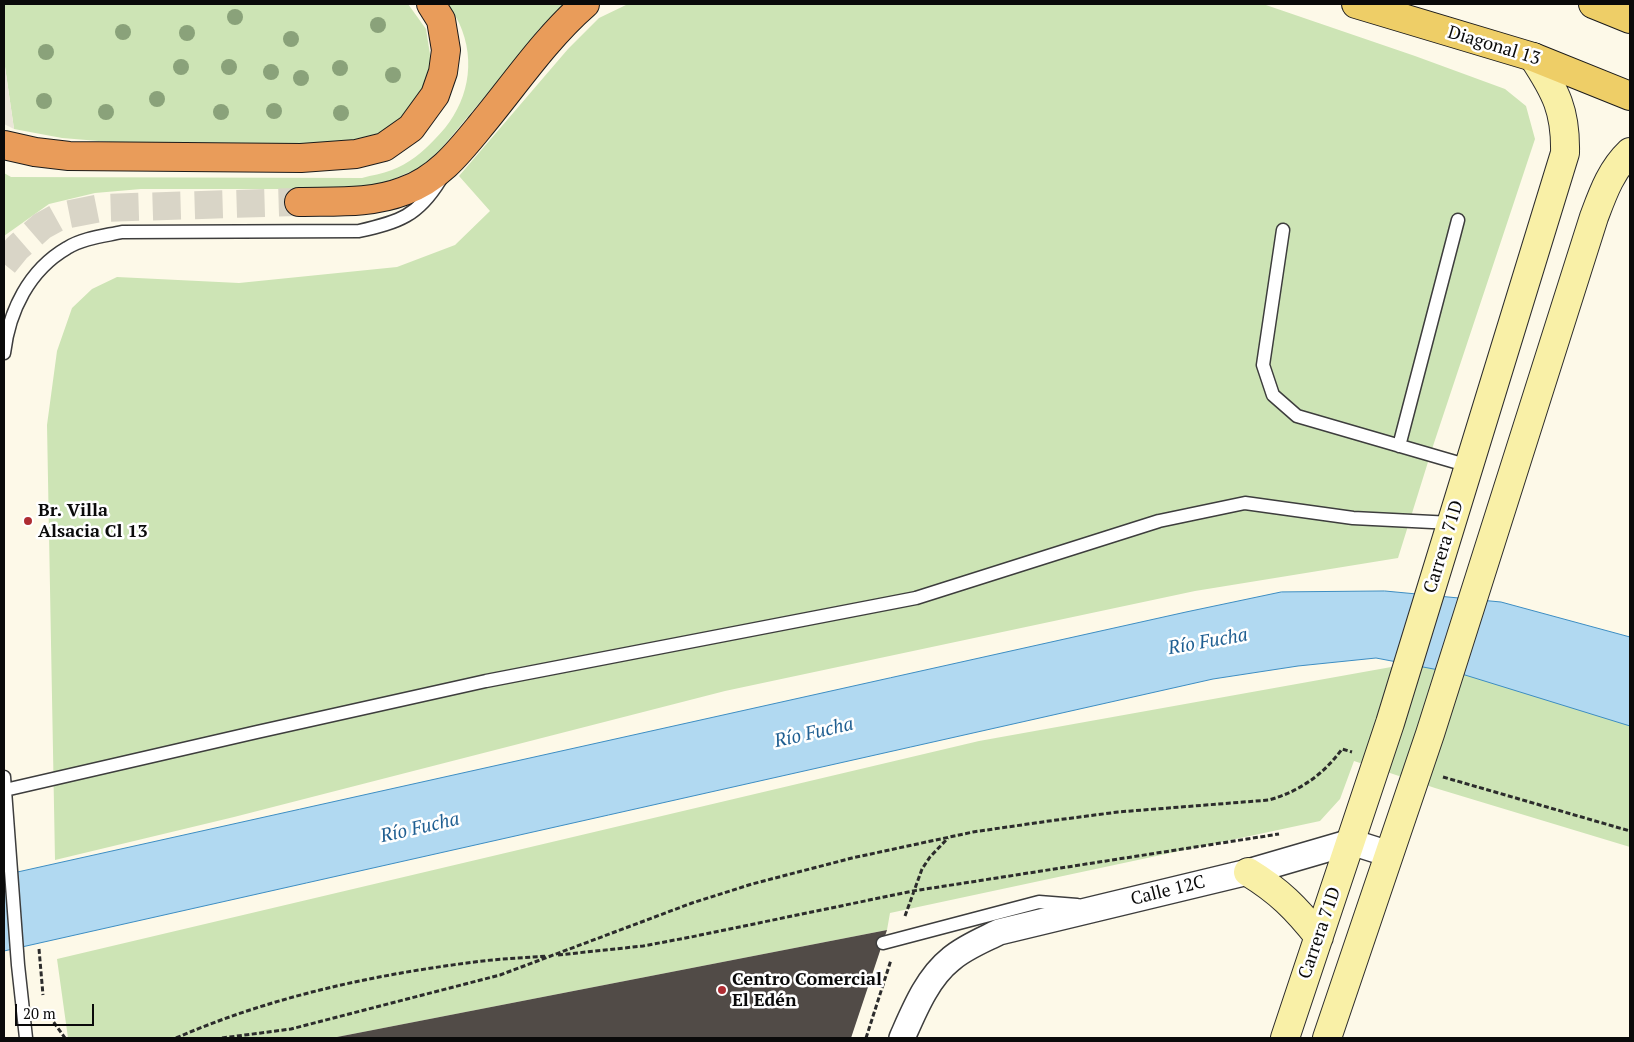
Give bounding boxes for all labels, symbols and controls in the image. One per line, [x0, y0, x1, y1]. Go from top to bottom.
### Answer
street label: Diagonal 13 [1445, 22, 1543, 70]
street label: Carrera 71D [1420, 498, 1468, 596]
place label: Br. Villa Alsacia Cl 13 [38, 500, 148, 542]
marker: Br. Villa Alsacia Cl 13 [22, 515, 34, 527]
water label: Río Fucha [1166, 624, 1250, 660]
water label: Río Fucha [772, 713, 856, 753]
water label: Río Fucha [378, 808, 462, 848]
street label: Calle 12C [1129, 871, 1207, 911]
street label: Carrera 71D [1294, 884, 1346, 982]
place label: Centro Comercial El Edén [732, 969, 882, 1012]
marker: Centro Comercial El Edén [716, 984, 728, 996]
scale bar [18, 994, 96, 1026]
text: 20 m [23, 1003, 56, 1023]

